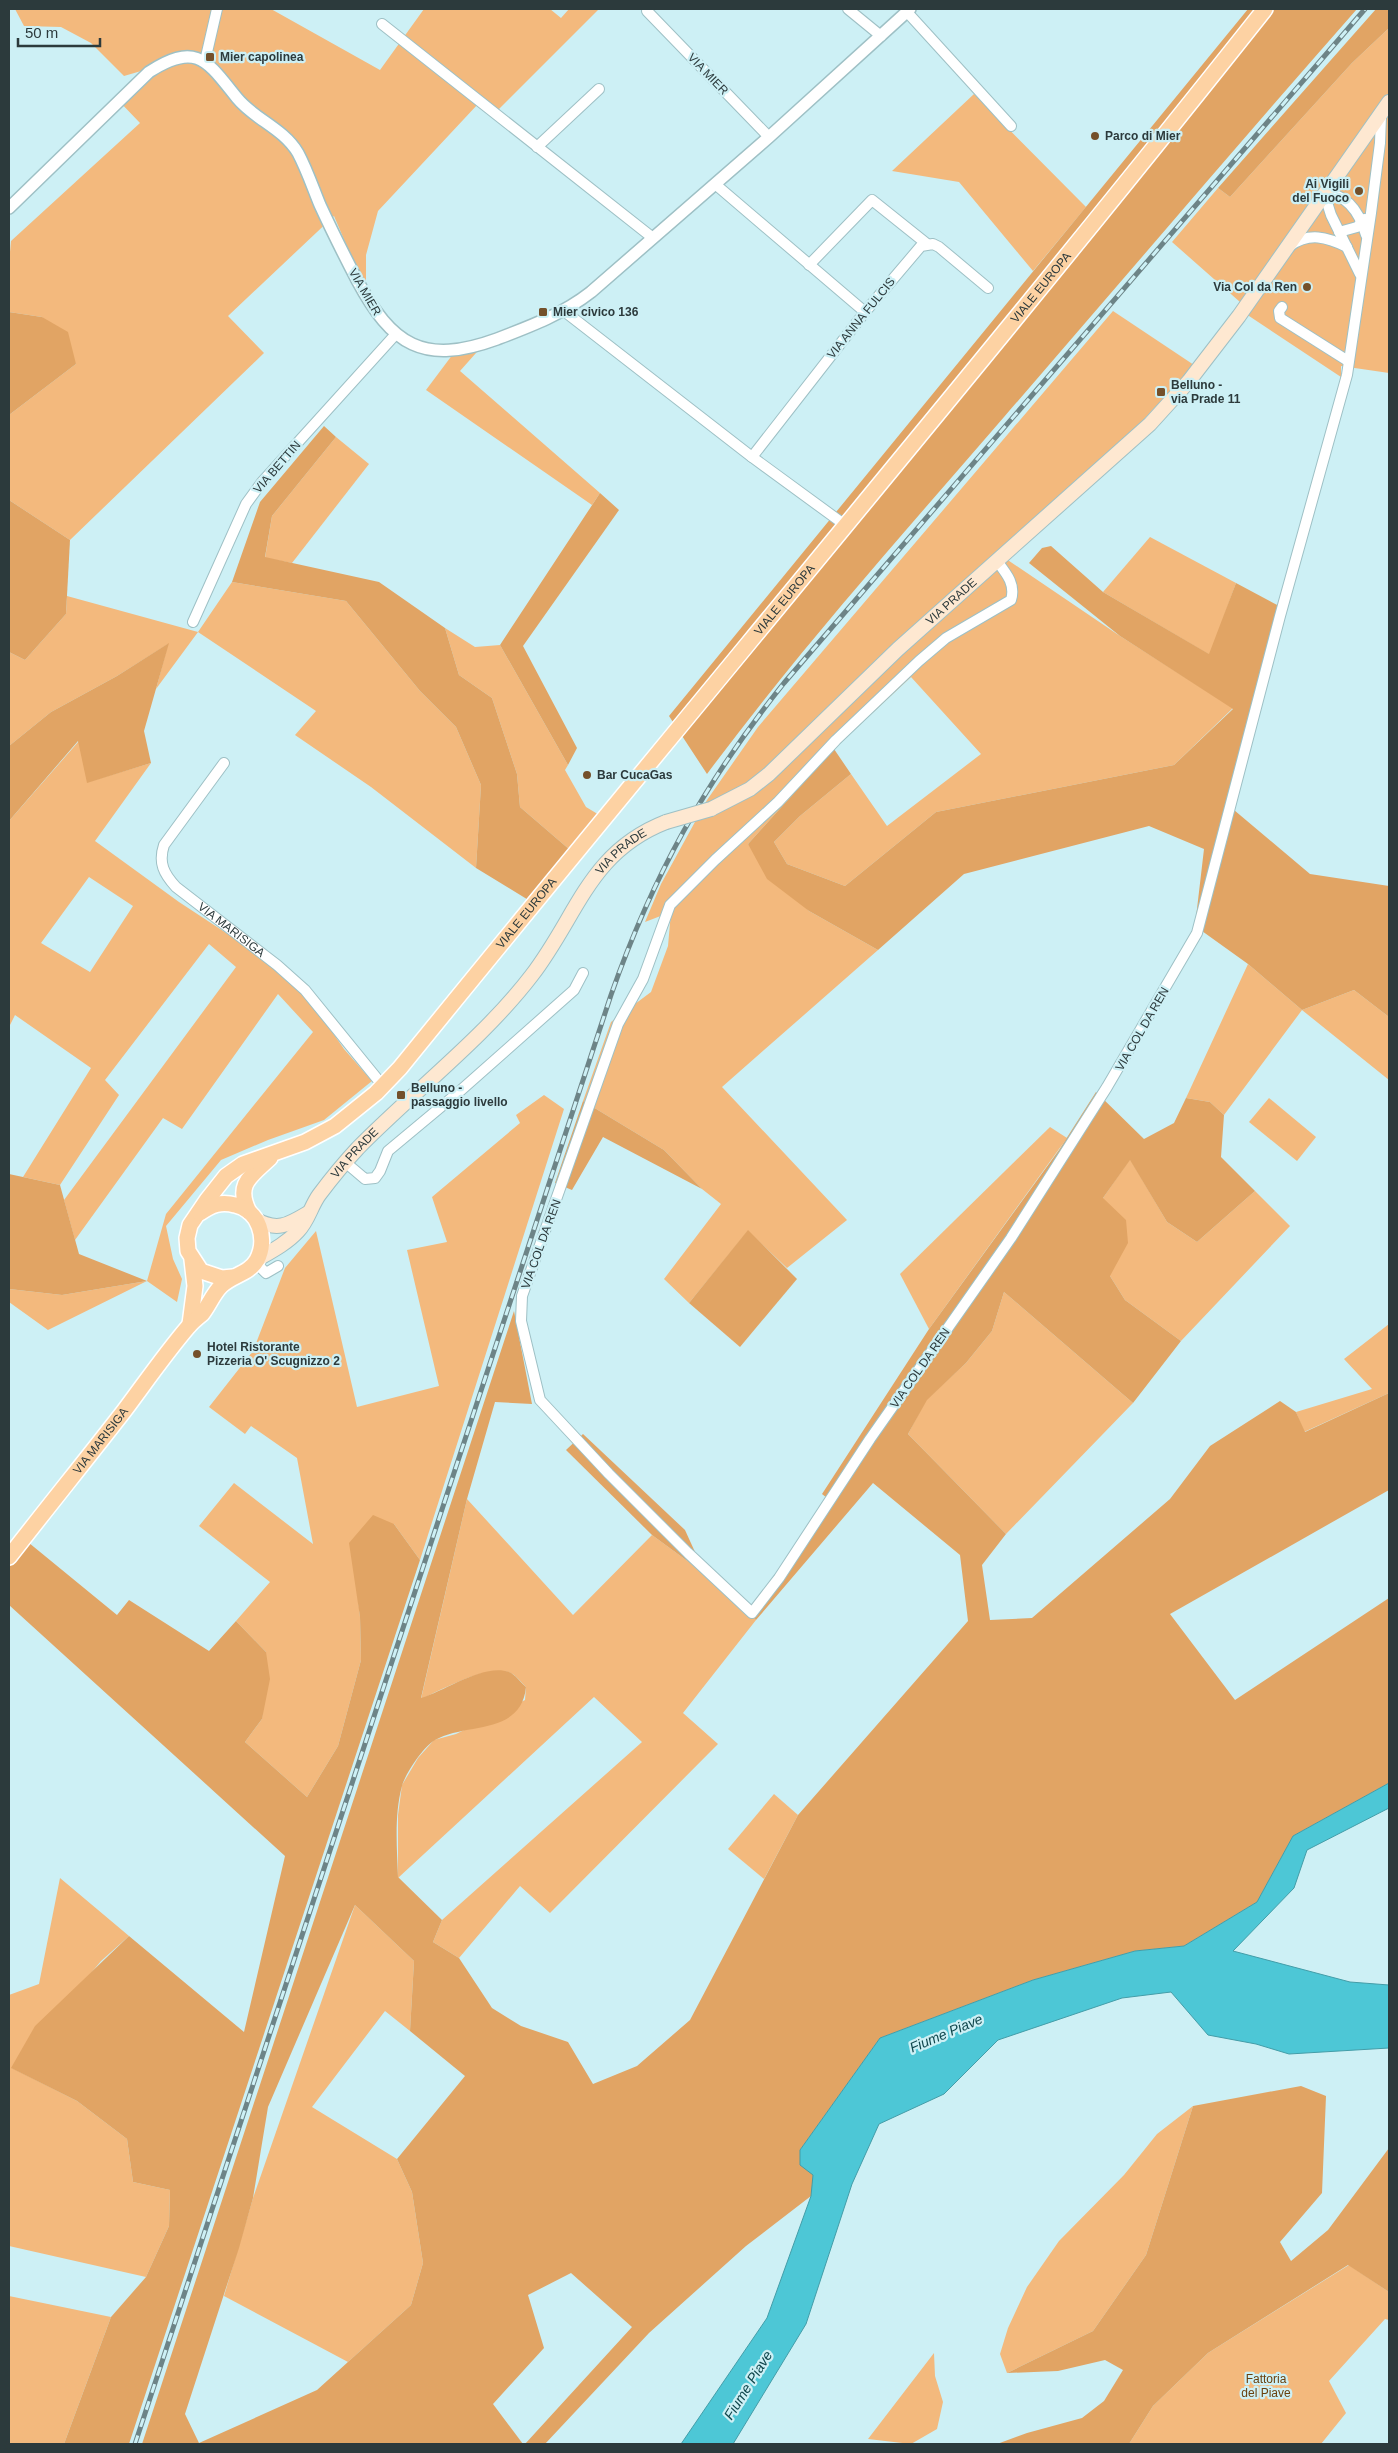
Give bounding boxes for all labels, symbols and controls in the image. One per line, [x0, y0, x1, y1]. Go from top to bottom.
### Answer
scale bar [18, 15, 100, 47]
text: 50 m [25, 24, 58, 41]
place label: Mier capolinea [220, 50, 304, 64]
street label: VIA MIER [685, 50, 731, 98]
marker: Mier capolinea [204, 51, 216, 63]
place label: Parco di Mier [1105, 129, 1181, 143]
marker: Parco di Mier [1089, 130, 1101, 142]
place label: Ai Vigili del Fuoco [1292, 177, 1349, 205]
marker: Ai Vigili del Fuoco [1353, 185, 1365, 197]
street label: VIALE EUROPA [1008, 249, 1074, 326]
street label: VIA MIER [346, 266, 384, 318]
street label: VIA ANNA FULCIS [824, 275, 898, 361]
place label: Via Col da Ren [1213, 280, 1297, 294]
marker: Via Col da Ren [1301, 281, 1313, 293]
place label: Mier civico 136 [553, 305, 639, 319]
marker: Mier civico 136 [537, 306, 549, 318]
place label: Belluno - via Prade 11 [1171, 378, 1241, 406]
marker: Belluno - via Prade 11 [1155, 386, 1167, 398]
street label: VIA BETTIN [250, 438, 304, 496]
street label: VIALE EUROPA [751, 562, 818, 638]
street label: VIA PRADE [923, 575, 980, 628]
place label: Bar CucaGas [597, 768, 673, 782]
marker: Bar CucaGas [581, 769, 593, 781]
street label: VIA PRADE [592, 825, 649, 877]
street label: VIALE EUROPA [493, 875, 559, 951]
street label: VIA MARISIGA [195, 900, 268, 960]
street label: VIA COL DA REN [1112, 985, 1172, 1073]
place label: Belluno - passaggio livello [411, 1081, 508, 1109]
marker: Belluno - passaggio livello [395, 1089, 407, 1101]
street label: VIA PRADE [328, 1125, 381, 1181]
street label: VIA COL DA REN [518, 1197, 564, 1291]
street label: VIA COL DA REN [887, 1325, 953, 1411]
place label: Hotel Ristorante Pizzeria O' Scugnizzo 2 [207, 1340, 340, 1368]
marker: Hotel Ristorante Pizzeria O' Scugnizzo 2 [191, 1348, 203, 1360]
street label: VIA MARISIGA [70, 1405, 131, 1477]
water label: Fiume Piave [907, 2010, 985, 2056]
water label: Fiume Piave [721, 2348, 776, 2422]
park label: Fattoria del Piave [1241, 2372, 1291, 2400]

